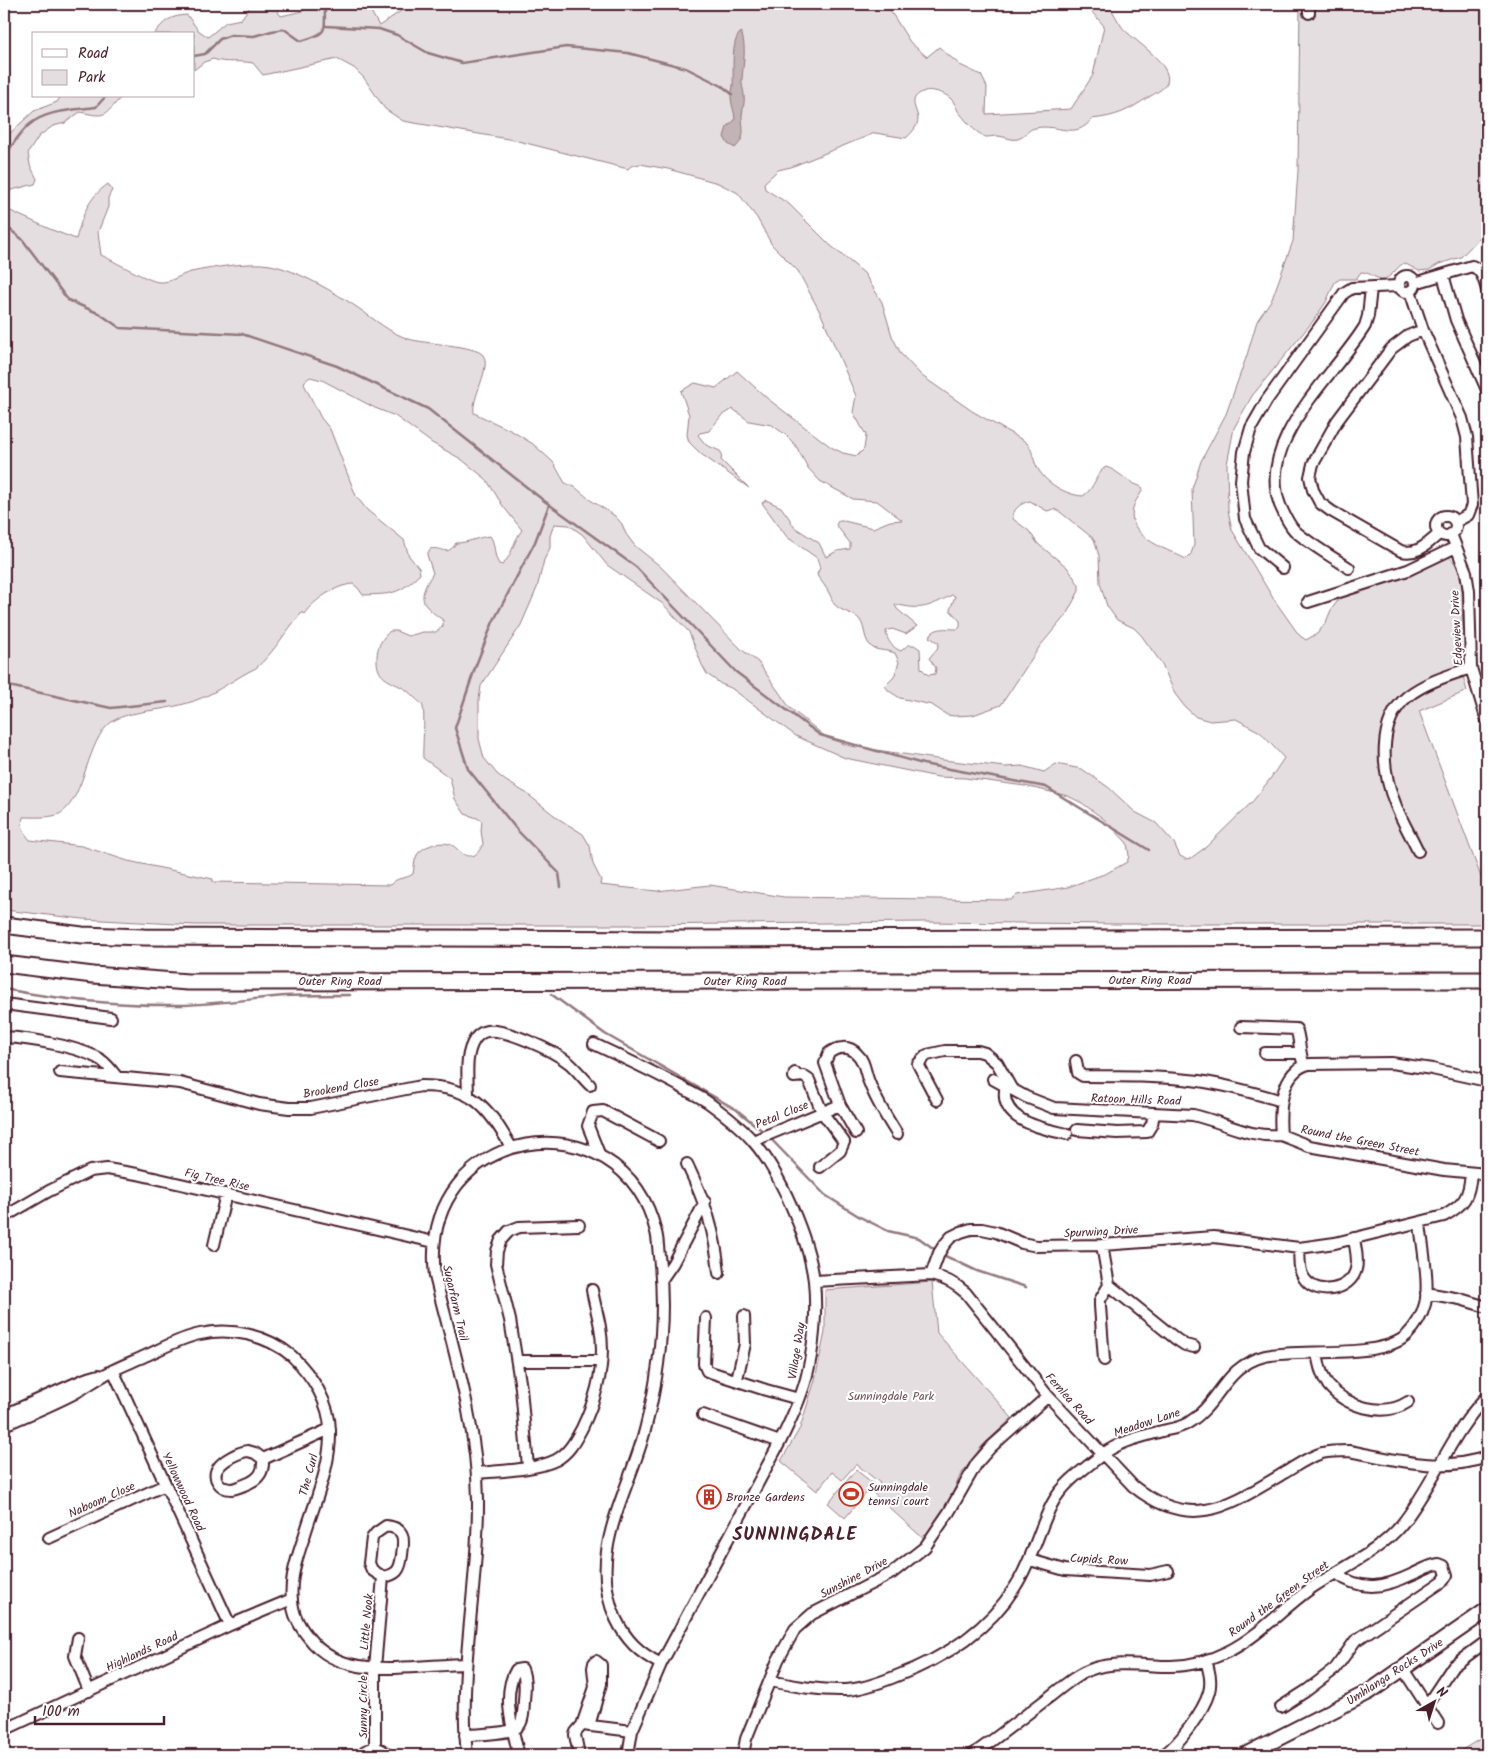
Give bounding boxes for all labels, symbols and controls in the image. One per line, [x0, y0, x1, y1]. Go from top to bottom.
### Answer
legend [32, 32, 195, 98]
text: Road [78, 42, 109, 66]
text: Park [78, 66, 106, 90]
street label: Edgeview Drive [1446, 589, 1468, 666]
street label: Outer Ring Road [1109, 971, 1192, 990]
street label: Outer Ring Road [299, 972, 382, 991]
street label: Outer Ring Road [704, 972, 787, 991]
street label: Brookend Close [302, 1072, 381, 1104]
street label: Ratoon Hills Road [1091, 1089, 1182, 1111]
street label: Petal Close [752, 1095, 812, 1134]
street label: Round the Green Street [1299, 1120, 1421, 1162]
street label: Fig Tree Rise [183, 1163, 252, 1197]
street label: Spurwing Drive [1063, 1221, 1139, 1243]
street label: Sugarfarm Trail [437, 1263, 473, 1343]
street label: Village Way [783, 1321, 811, 1381]
street label: Fernlea Road [1040, 1369, 1098, 1430]
park label: Sunningdale Park [848, 1387, 935, 1406]
street label: Meadow Lane [1111, 1403, 1183, 1443]
street label: Yellowwood Road [156, 1449, 210, 1536]
street label: The Curl [294, 1452, 324, 1498]
street label: Naboom Close [66, 1477, 139, 1523]
place label: Sunningdale tennsi court [868, 1478, 929, 1511]
sports icon: Sunningdale tennsi court [838, 1481, 864, 1507]
building icon: Bronze Gardens [696, 1484, 722, 1510]
place label: Bronze Gardens [726, 1488, 805, 1507]
district label: SUNNINGDALE [732, 1521, 858, 1550]
street label: Cupids Row [1070, 1549, 1129, 1571]
street label: Sunshine Drive [817, 1552, 892, 1604]
street label: Round the Green Street [1225, 1556, 1334, 1642]
street label: Little Nook [355, 1593, 379, 1651]
street label: Highlands Road [103, 1626, 182, 1677]
street label: Umhlanga Rocks Drive [1343, 1633, 1448, 1711]
street label: Sunny Circle [354, 1675, 373, 1739]
north arrow [1408, 1676, 1458, 1726]
text: N [1431, 1681, 1452, 1704]
scale bar [35, 1694, 164, 1726]
text: 100 m [42, 1700, 80, 1724]

